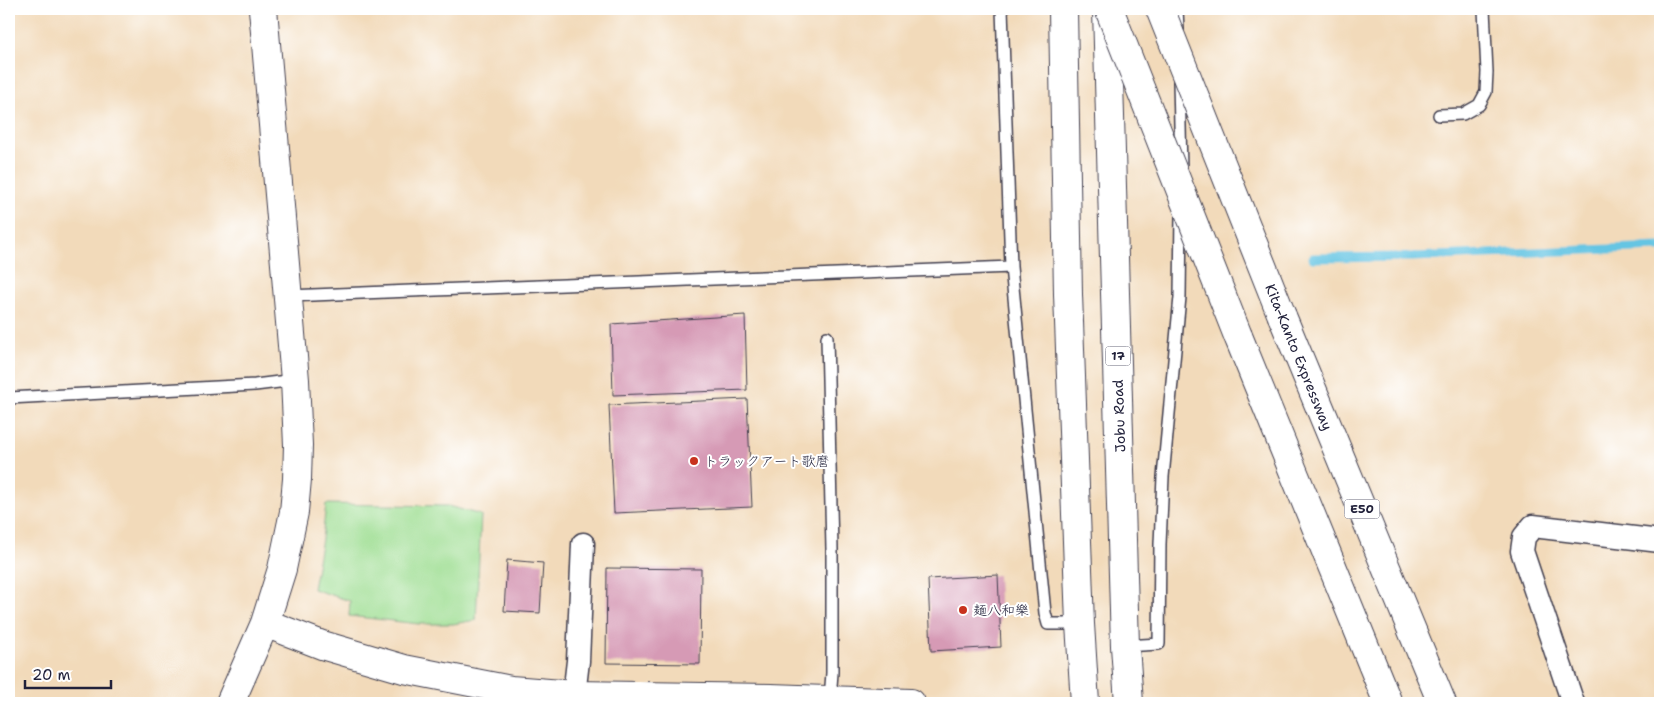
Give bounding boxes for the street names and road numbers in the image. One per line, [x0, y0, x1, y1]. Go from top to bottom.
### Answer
street label: Kita-Kanto Expressway [1261, 281, 1337, 433]
road number: 17 [1106, 346, 1130, 366]
street label: Jobu Road [1109, 379, 1129, 453]
road number: E50 [1344, 499, 1380, 518]

